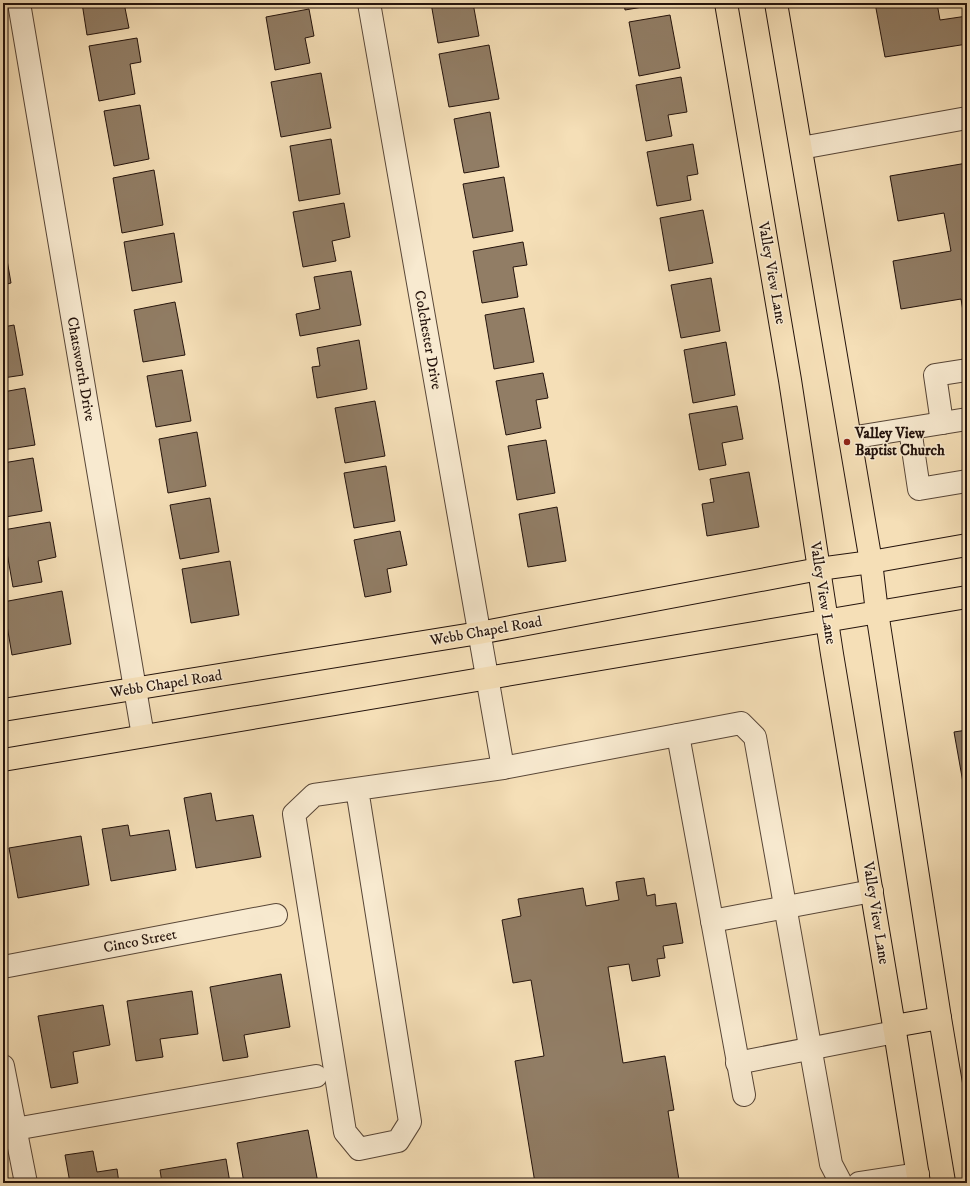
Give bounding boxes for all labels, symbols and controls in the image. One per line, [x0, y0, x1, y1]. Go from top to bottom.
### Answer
street label: Valley View Lane [753, 219, 790, 326]
street label: Colchester Drive [410, 289, 446, 391]
street label: Chatsworth Drive [62, 315, 100, 423]
place label: Valley View Baptist Church [854, 424, 945, 460]
marker: Valley View Baptist Church [842, 437, 852, 447]
street label: Valley View Lane [805, 539, 841, 646]
street label: Webb Chapel Road [428, 612, 544, 650]
street label: Webb Chapel Road [108, 666, 224, 702]
street label: Valley View Lane [858, 859, 894, 966]
street label: Cinco Street [102, 925, 178, 957]

